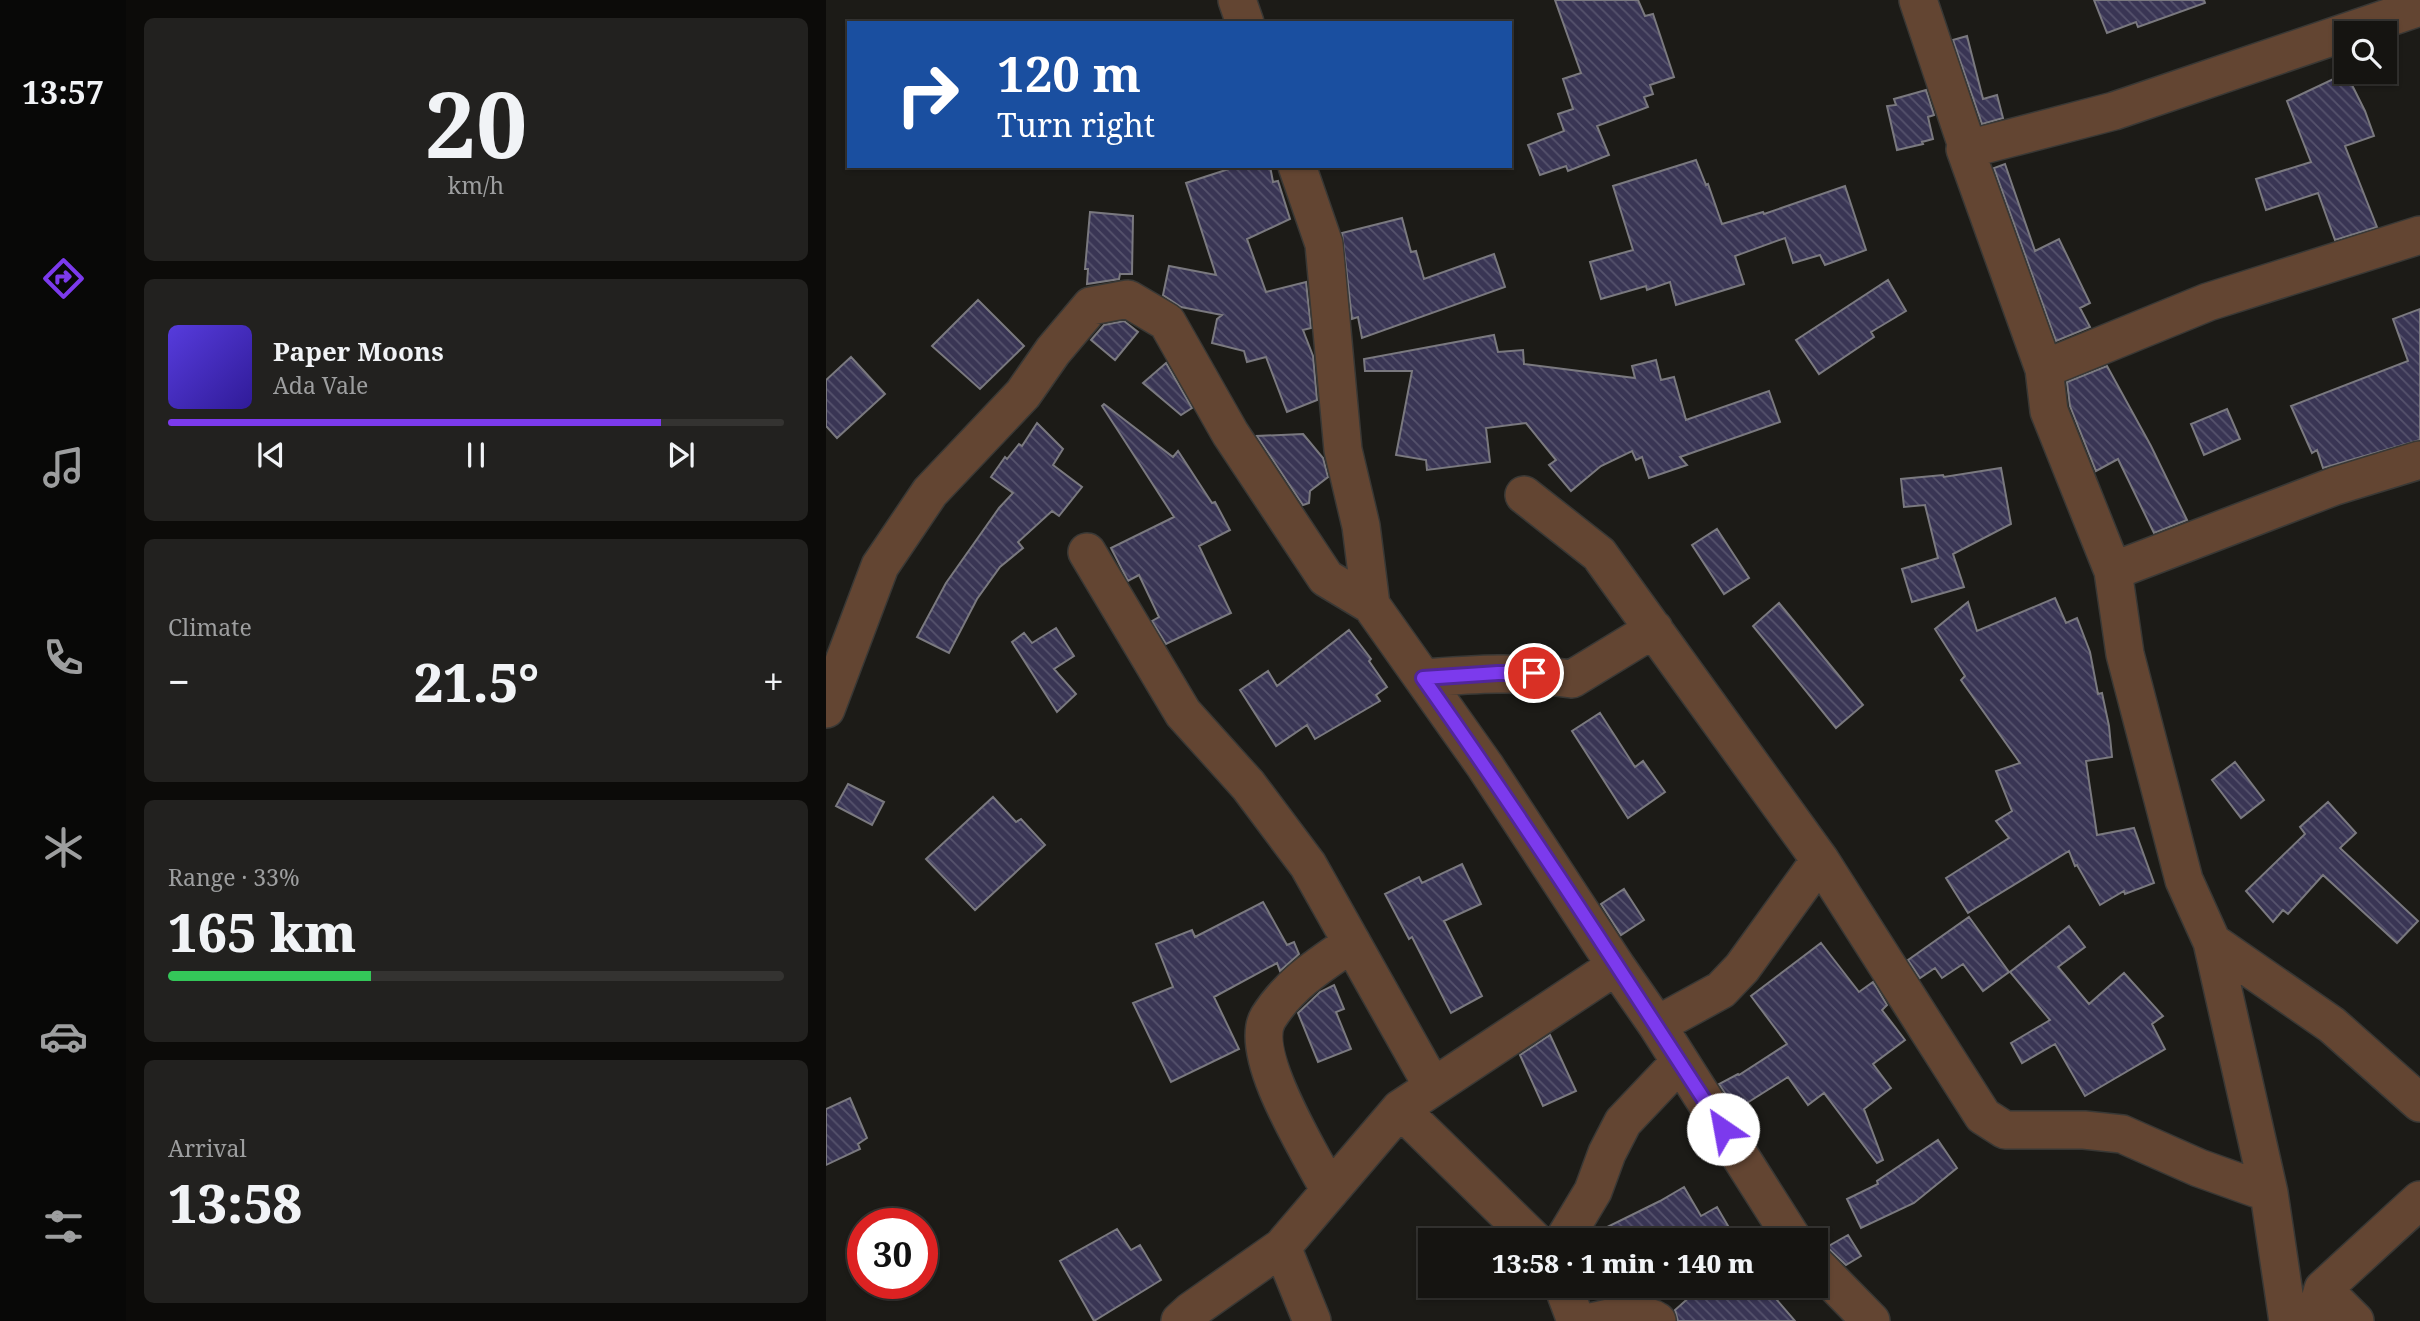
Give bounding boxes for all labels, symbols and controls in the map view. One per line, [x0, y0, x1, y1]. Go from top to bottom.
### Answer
map controls [2334, 21, 2397, 84]
button: search [2334, 21, 2397, 84]
text: 120 m [997, 40, 1141, 106]
icon: right [882, 49, 973, 140]
text: 20 [425, 61, 527, 185]
text: 13:57 [22, 70, 104, 113]
text: Turn right [997, 103, 1155, 146]
text: km/h [448, 169, 504, 201]
icon: directions [39, 254, 88, 303]
text: Paper Moons [273, 333, 444, 369]
text: Ada Vale [273, 369, 368, 401]
icon: previous [252, 436, 290, 474]
icon: pause [457, 436, 495, 474]
icon: next [662, 436, 700, 474]
icon: music [39, 443, 88, 492]
text: Climate [168, 611, 252, 643]
icon: phone [39, 633, 88, 682]
pin [1504, 643, 1564, 703]
text: 21.5° [414, 646, 539, 717]
icon: arrive [1515, 654, 1553, 692]
text: − [168, 655, 190, 707]
text: + [763, 655, 784, 707]
icon: climate [39, 823, 88, 872]
text: Range · 33% [168, 861, 300, 893]
text: 165 km [168, 896, 356, 967]
icon: car [39, 1012, 88, 1061]
position arrow [1686, 1092, 1760, 1166]
text: Arrival [168, 1132, 247, 1164]
text: 13:58 [168, 1167, 302, 1238]
icon: filters [39, 1202, 88, 1251]
speed limit sign: 30 [847, 1208, 938, 1299]
text: 13:58 · 1 min · 140 m [1492, 1245, 1754, 1281]

